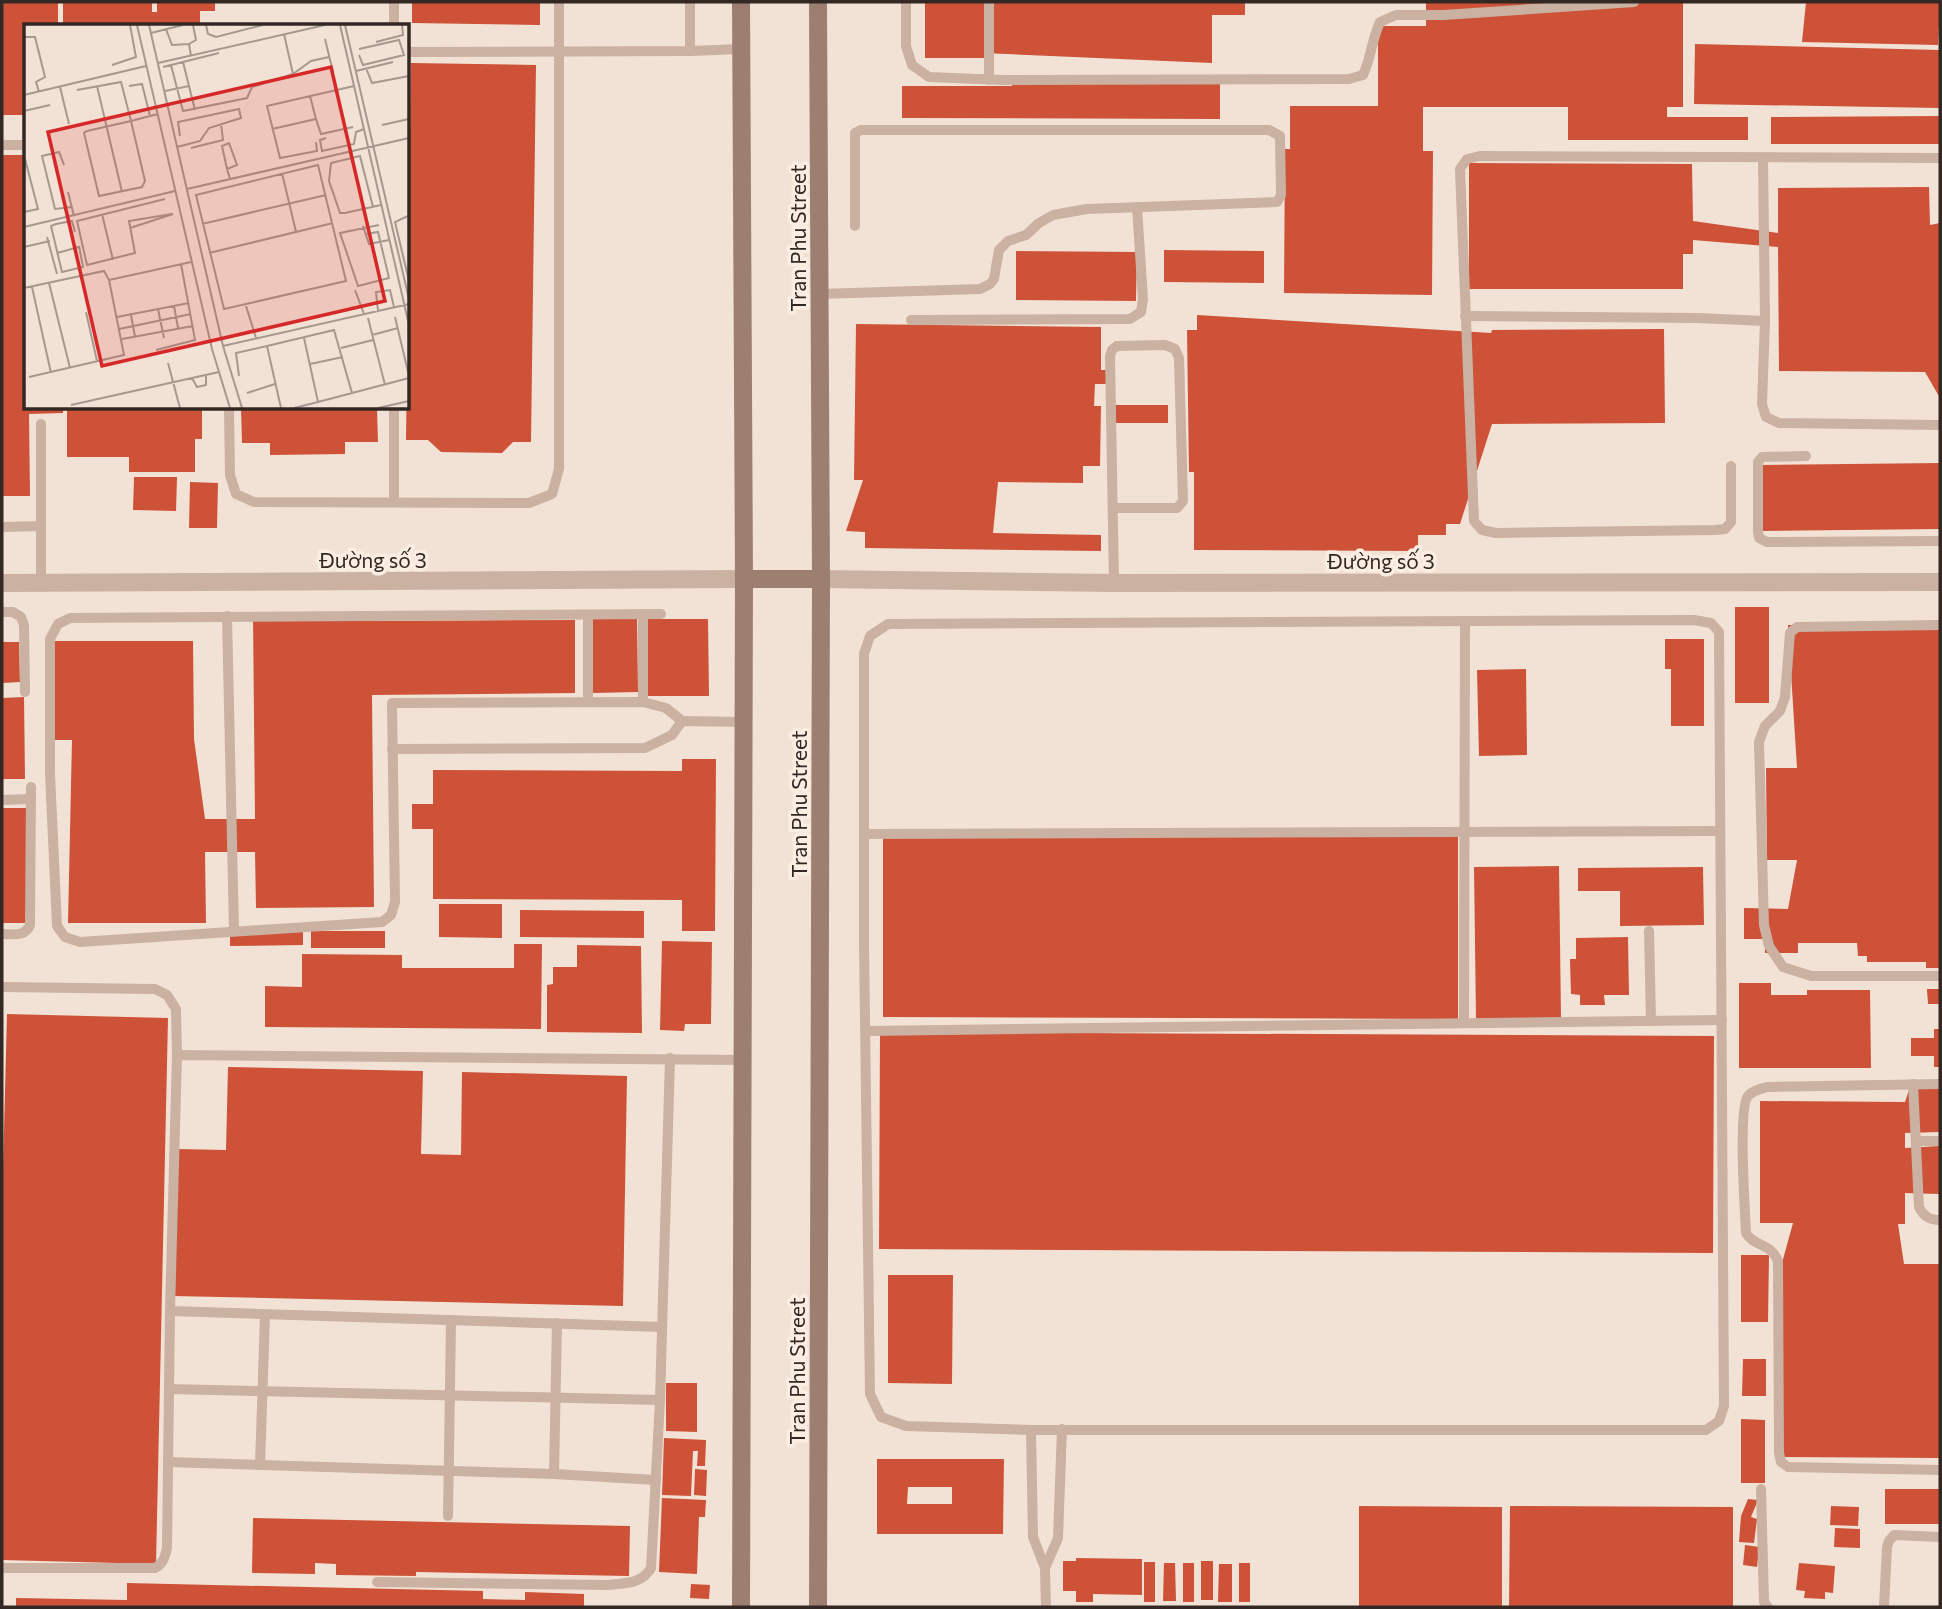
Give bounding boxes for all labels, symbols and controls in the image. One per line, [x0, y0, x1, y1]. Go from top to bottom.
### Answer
inset map [24, 24, 410, 410]
street label: Tran Phu Street [785, 164, 810, 312]
street label: Đường số 3 [318, 547, 427, 572]
street label: Đường số 3 [1326, 548, 1435, 573]
street label: Tran Phu Street [786, 730, 811, 878]
street label: Tran Phu Street [784, 1297, 809, 1445]

